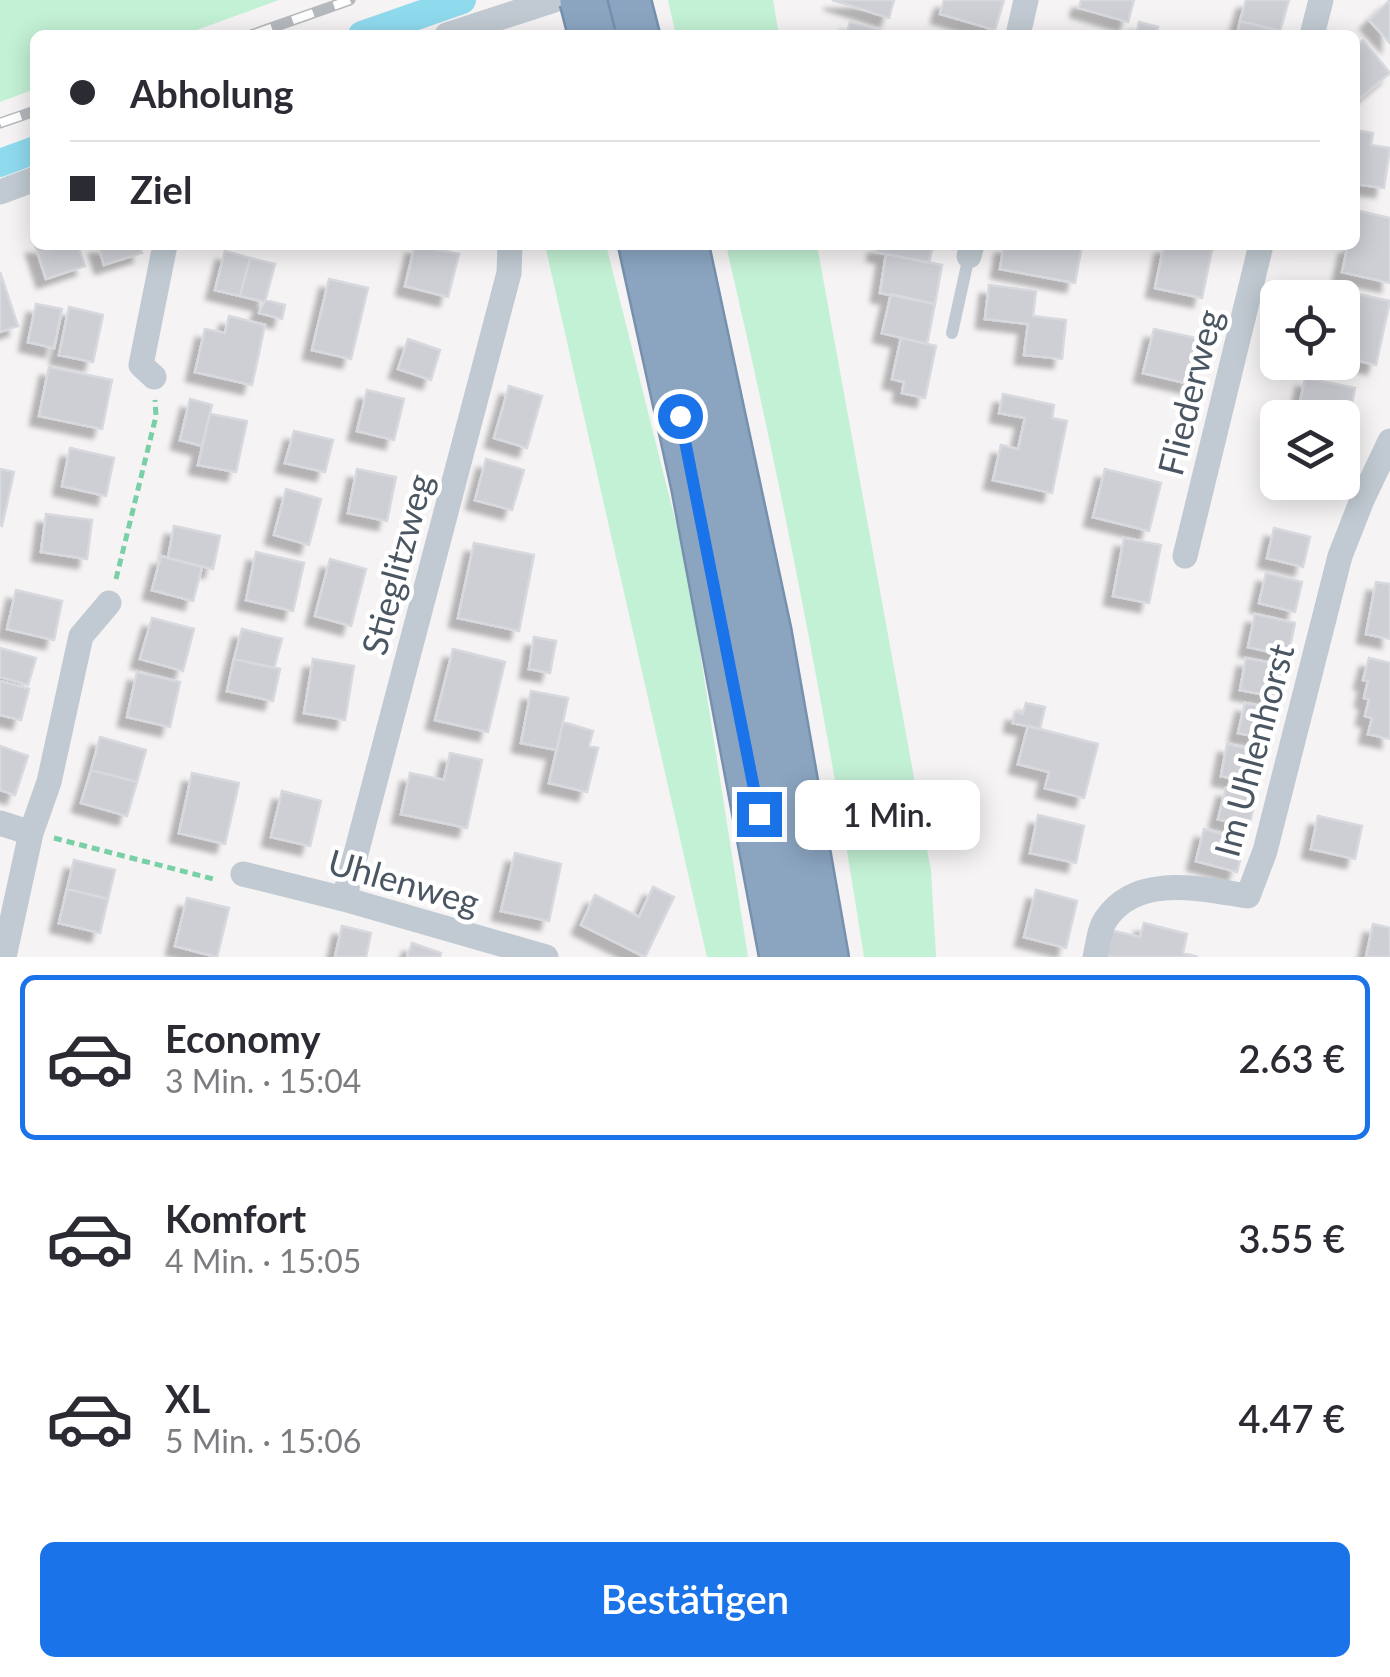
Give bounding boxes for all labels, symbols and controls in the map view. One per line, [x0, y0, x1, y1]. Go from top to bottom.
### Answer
text: Abholung [130, 70, 294, 116]
text: Ziel [130, 166, 192, 212]
map controls [1260, 280, 1360, 500]
button: locate [1260, 280, 1360, 380]
street label: Fliederweg [1148, 305, 1230, 479]
route start [658, 394, 703, 439]
button: layers [1260, 400, 1360, 500]
street label: Stieglitzweg [352, 469, 440, 659]
street label: Im Uhlenhorst [1204, 639, 1302, 861]
callout: 1 Min. [794, 779, 979, 849]
route end [737, 792, 782, 837]
text: 1 Min. [843, 795, 932, 834]
street label: Uhlenweg [324, 839, 484, 923]
icon: car [45, 1013, 135, 1103]
text: Economy [165, 1015, 320, 1061]
text: 2.63 € [1238, 1035, 1345, 1081]
text: 3 Min. · 15:04 [165, 1061, 361, 1100]
icon: car [45, 1193, 135, 1283]
text: Komfort [165, 1195, 306, 1241]
text: 3.55 € [1238, 1215, 1345, 1261]
text: 4 Min. · 15:05 [165, 1241, 361, 1280]
icon: car [45, 1373, 135, 1463]
text: XL [165, 1375, 210, 1421]
text: 4.47 € [1238, 1395, 1345, 1441]
text: 5 Min. · 15:06 [165, 1421, 361, 1460]
button: Bestätigen [40, 1542, 1350, 1657]

